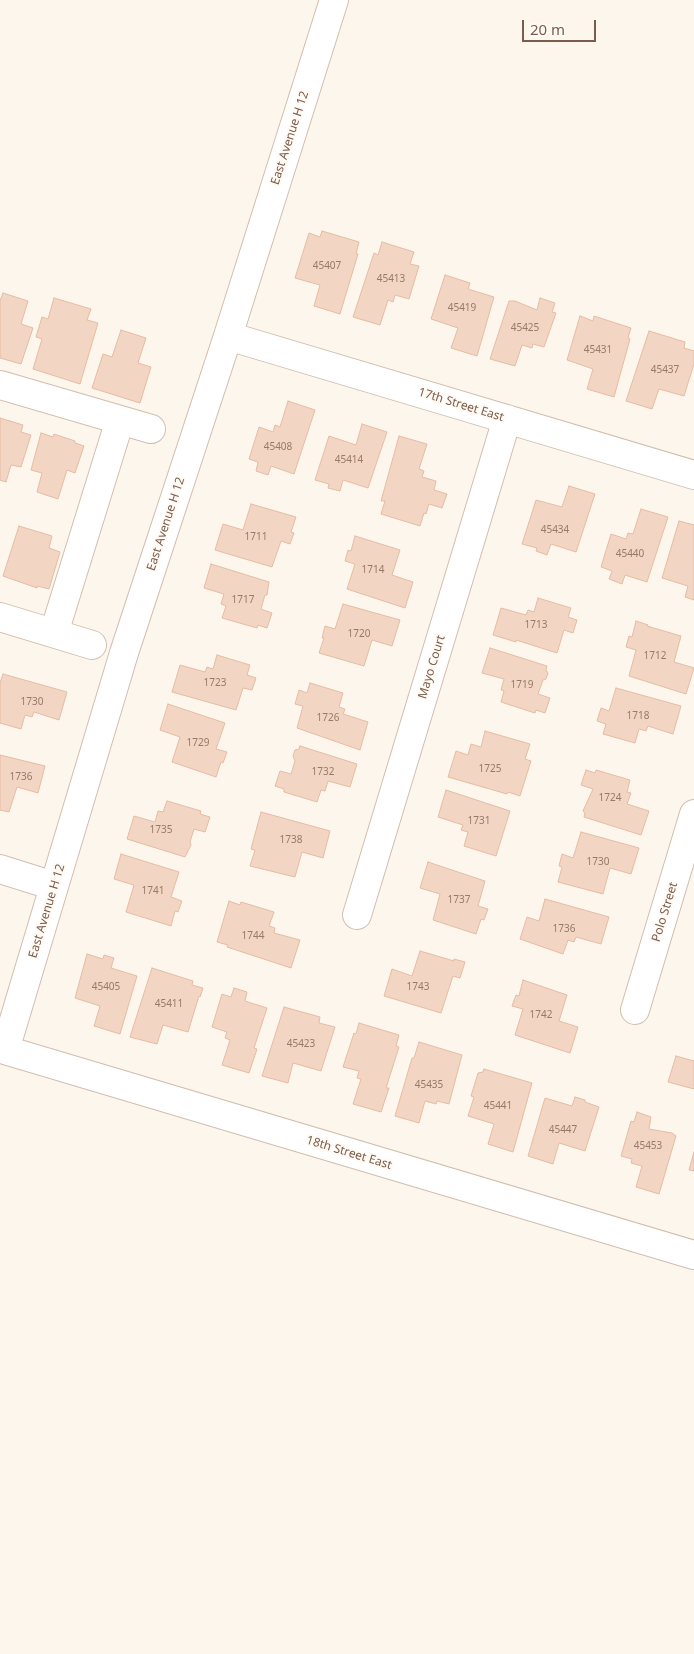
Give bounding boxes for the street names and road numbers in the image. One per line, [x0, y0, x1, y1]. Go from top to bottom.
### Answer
street label: East Avenue H 12 [268, 89, 312, 187]
street label: 17th Street East [416, 385, 506, 425]
street label: East Avenue H 12 [144, 475, 188, 573]
street label: Mayo Court [416, 633, 448, 701]
street label: East Avenue H 12 [26, 862, 68, 960]
street label: Polo Street [649, 880, 681, 944]
street label: 18th Street East [304, 1133, 394, 1173]

